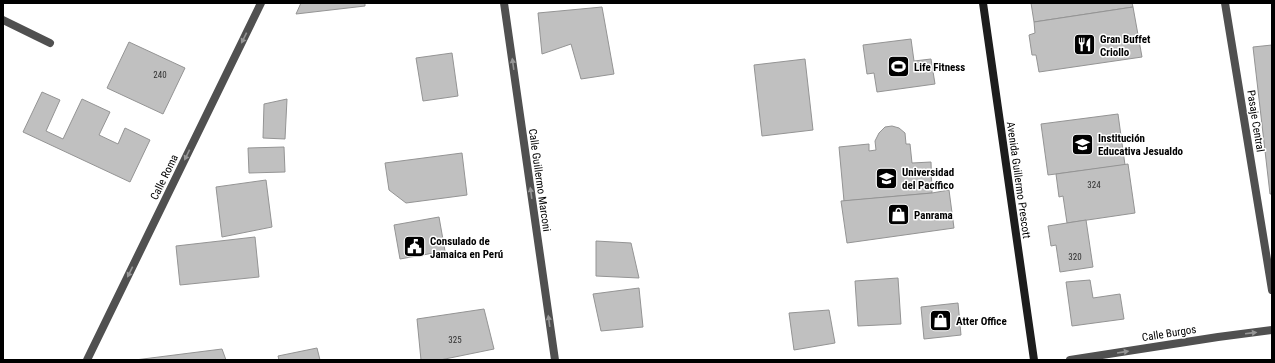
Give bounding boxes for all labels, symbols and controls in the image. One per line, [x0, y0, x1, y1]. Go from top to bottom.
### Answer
one-way arrow [241, 32, 247, 44]
restaurant icon: Gran Buffet Criollo [1072, 32, 1098, 58]
place label: Gran Buffet Criollo [1100, 33, 1151, 59]
sports icon: Life Fitness [886, 54, 912, 80]
one-way arrow [510, 58, 516, 70]
place label: Life Fitness [914, 61, 965, 74]
house number: 240 [153, 70, 167, 80]
street label: Pasaje Central [1244, 89, 1267, 153]
street label: Avenida Guillermo Prescott [1004, 121, 1033, 239]
street label: Calle Guillermo Marconi [526, 128, 553, 232]
school or university icon: Institución Educativa Jesualdo [1070, 131, 1096, 157]
place label: Institución Educativa Jesualdo [1098, 132, 1184, 158]
one-way arrow [184, 149, 190, 161]
street label: Calle Roma [148, 152, 181, 202]
school or university icon: Universidad del Pacífico [874, 165, 900, 191]
place label: Universidad del Pacífico [902, 166, 954, 192]
house number: 324 [1087, 180, 1101, 190]
one-way arrow [528, 187, 534, 199]
shop icon: Panrama [885, 202, 911, 228]
place label: Panrama [914, 209, 953, 222]
public building icon: Consulado de Jamaica en Perú [402, 234, 428, 260]
place label: Consulado de Jamaica en Perú [430, 235, 503, 261]
house number: 320 [1068, 252, 1082, 262]
one-way arrow [127, 266, 133, 278]
shop icon: Atter Office [928, 308, 954, 334]
one-way arrow [546, 315, 552, 327]
place label: Atter Office [956, 315, 1007, 328]
street label: Calle Burgos [1141, 323, 1197, 344]
one-way arrow [1245, 329, 1257, 336]
house number: 325 [448, 335, 462, 345]
one-way arrow [1117, 349, 1129, 355]

